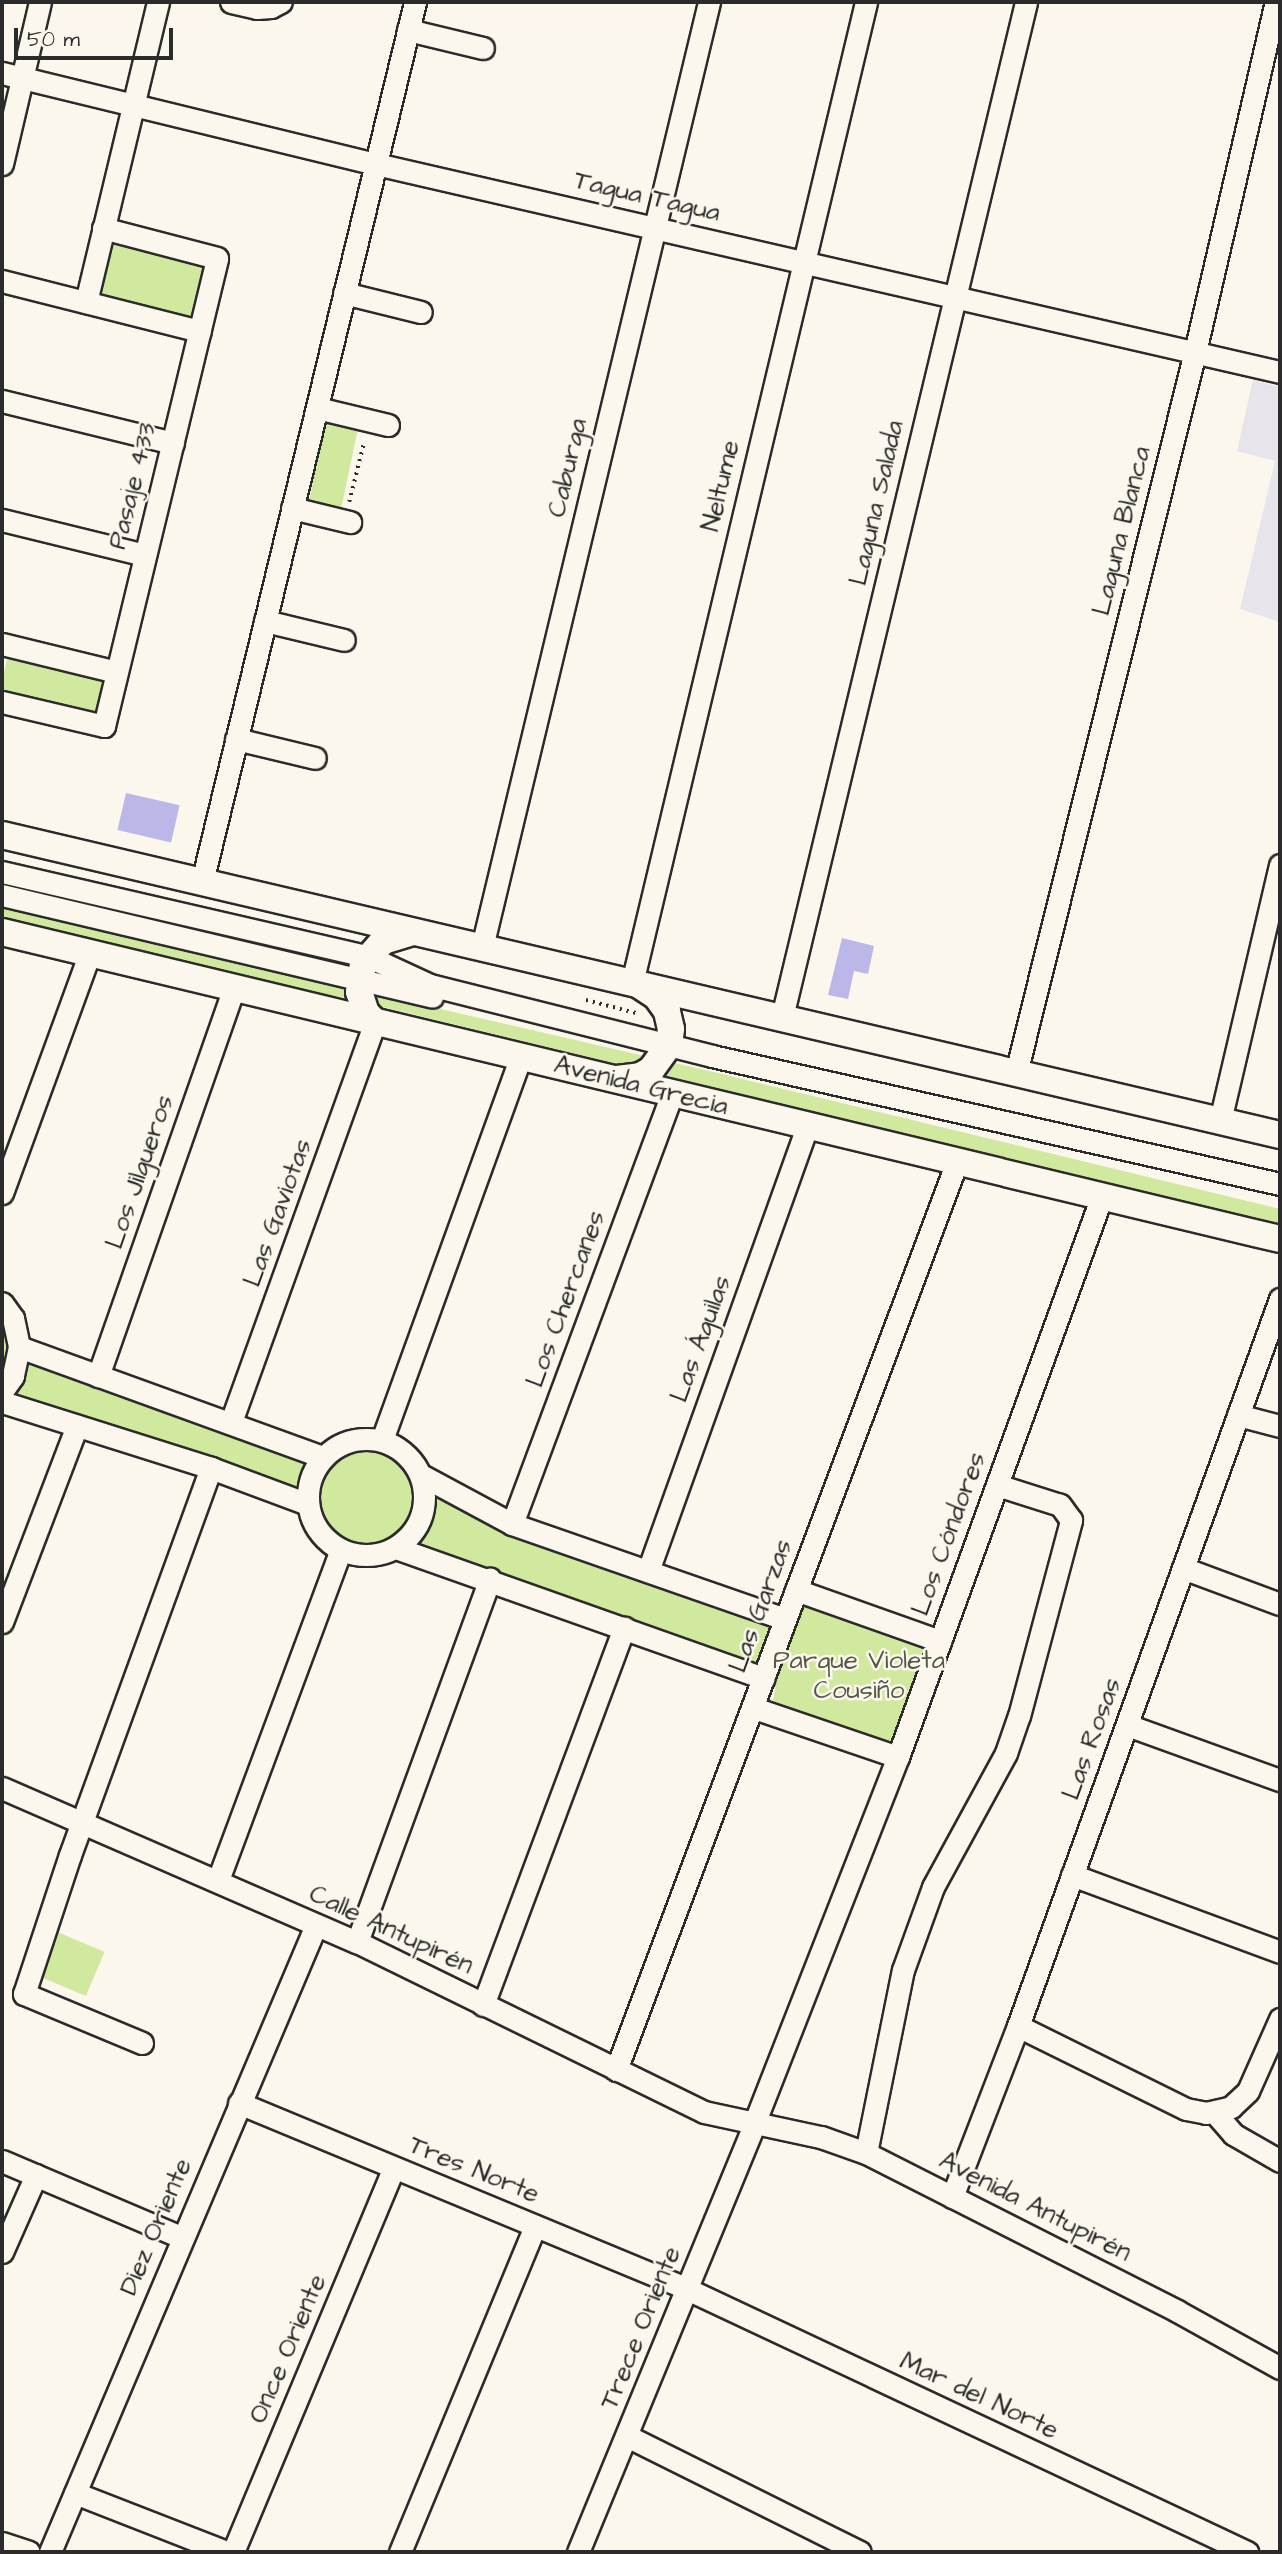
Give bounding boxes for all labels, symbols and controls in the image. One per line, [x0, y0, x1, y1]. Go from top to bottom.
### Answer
scale bar [18, 14, 177, 58]
text: 50 m [27, 25, 80, 54]
street label: Tagua Tagua [571, 165, 723, 229]
street label: Caburga [542, 416, 594, 520]
street label: Laguna Salada [843, 418, 911, 588]
street label: Pasaje 433 [102, 419, 164, 553]
street label: Neltume [695, 437, 747, 535]
street label: Laguna Blanca [1086, 443, 1158, 619]
street label: Avenida Grecia [551, 1049, 731, 1123]
street label: Los Jilgueros [99, 1091, 181, 1253]
street label: Las Gaviotas [237, 1135, 319, 1291]
street label: Los Chercanes [520, 1206, 612, 1392]
street label: Las Águilas [664, 1272, 738, 1406]
street label: Los Cóndores [905, 1448, 993, 1620]
street label: Las Garzas [722, 1535, 800, 1677]
park label: Parque Violeta Cousiño [773, 1645, 945, 1706]
street label: Las Rosas [1056, 1674, 1128, 1804]
street label: Calle Antupirén [304, 1878, 478, 1982]
street label: Tres Norte [404, 2130, 544, 2210]
street label: Avenida Antupirén [934, 2145, 1136, 2269]
street label: Diez Oriente [113, 2154, 199, 2300]
street label: Trece Oriente [594, 2242, 688, 2414]
street label: Once Oriente [243, 2270, 333, 2428]
street label: Mar del Norte [895, 2346, 1063, 2446]

